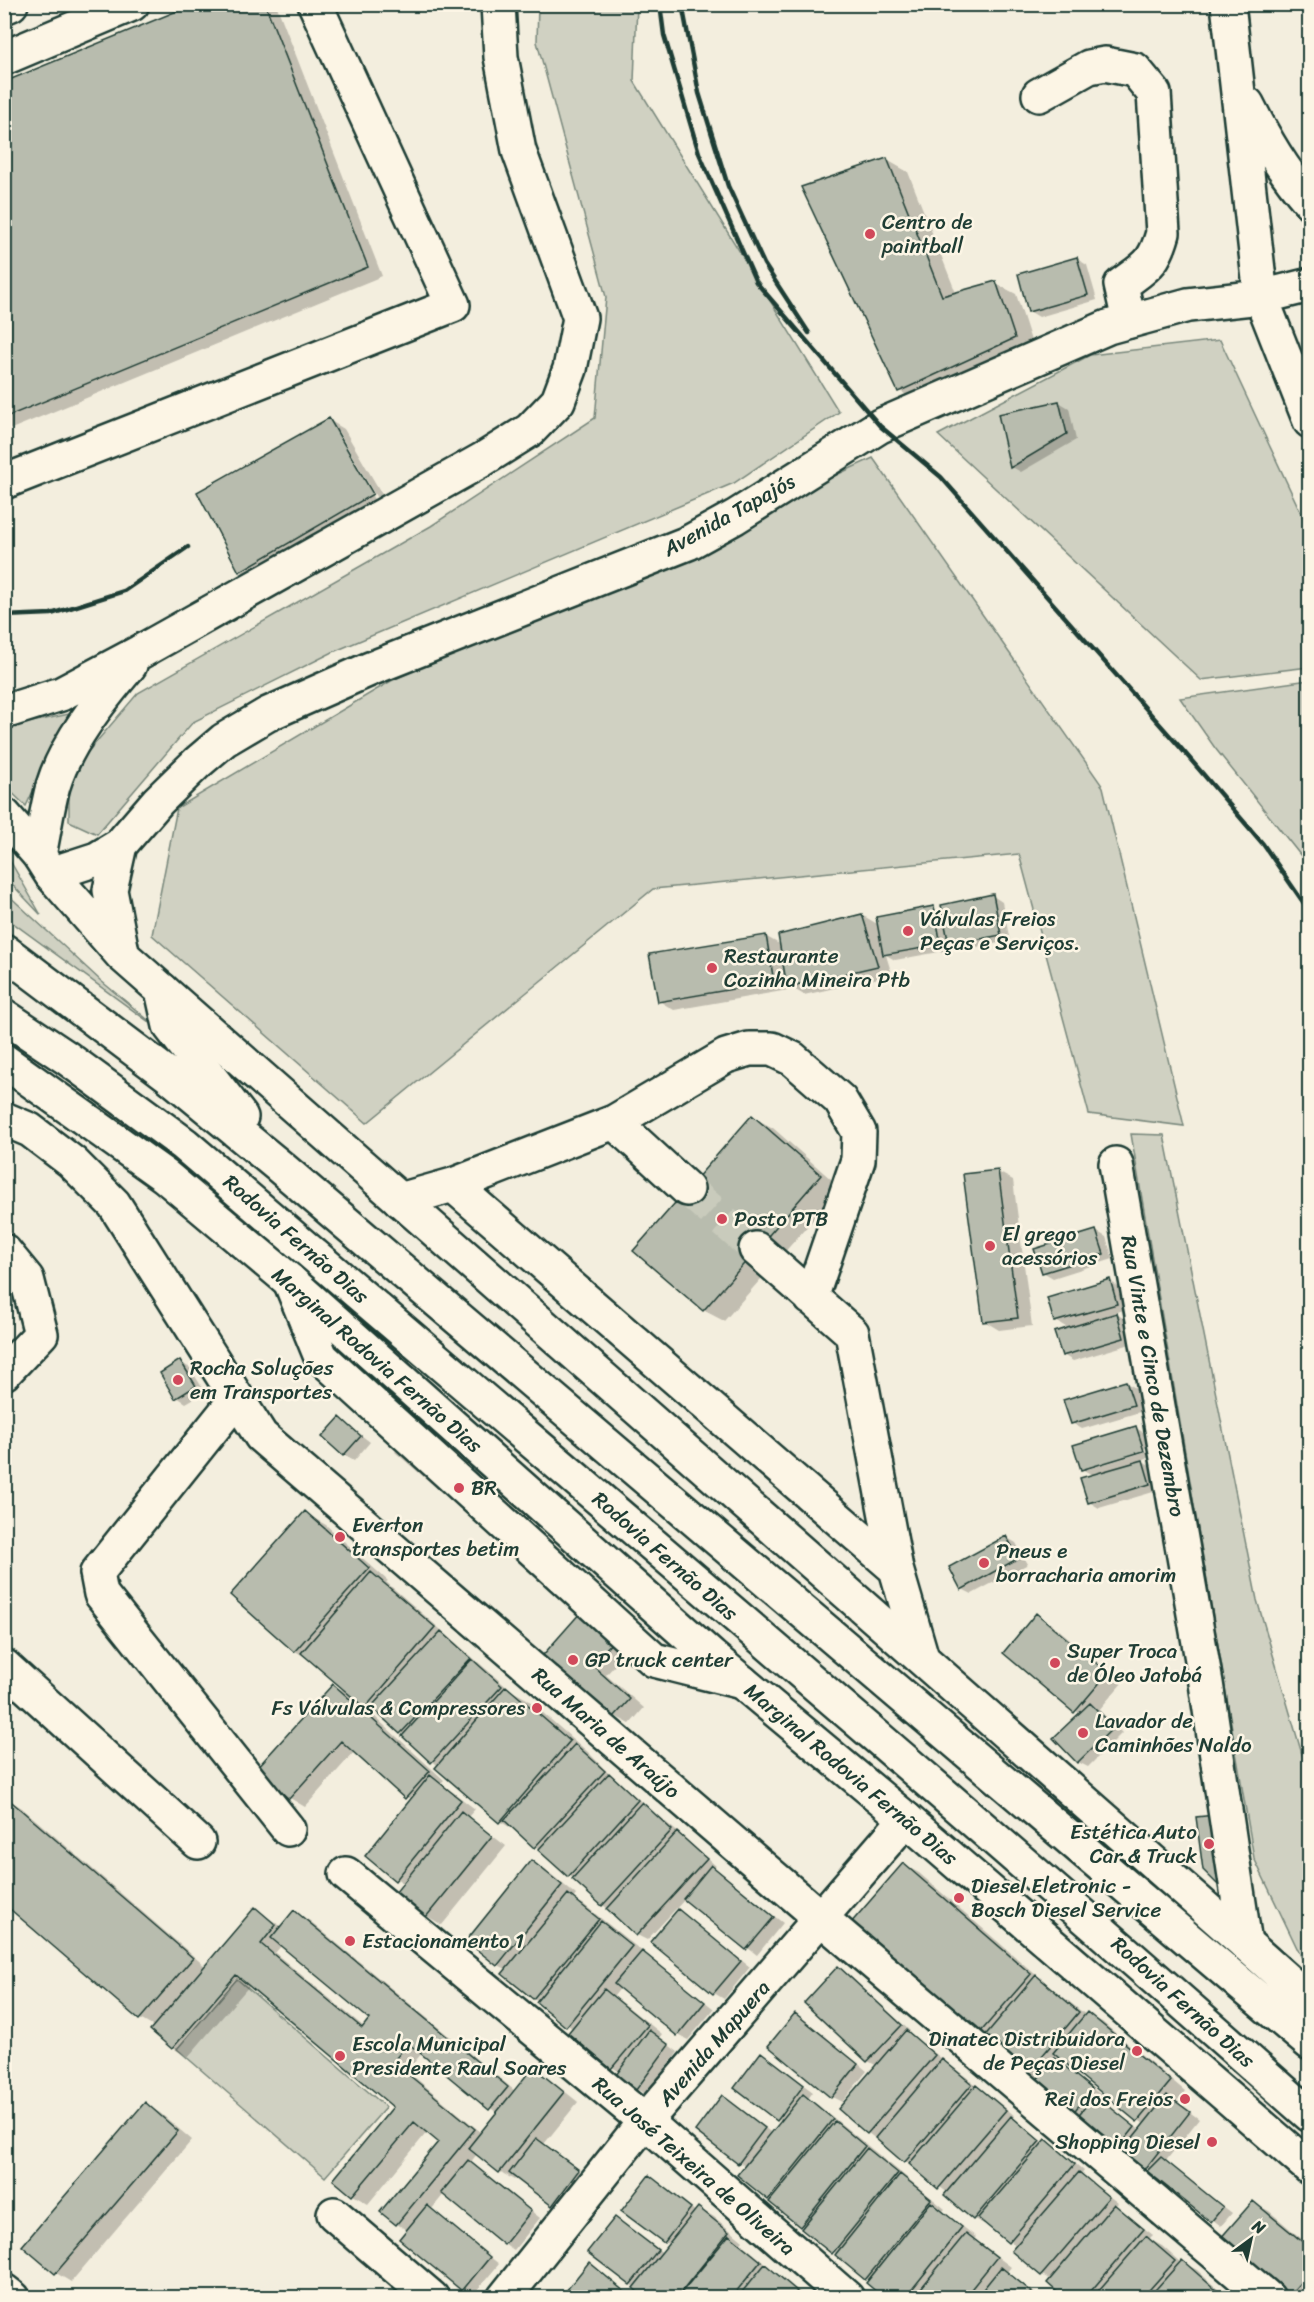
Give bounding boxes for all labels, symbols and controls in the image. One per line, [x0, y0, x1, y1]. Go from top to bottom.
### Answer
place label: Centro de paintball [881, 203, 972, 265]
marker: Centro de paintball [863, 227, 877, 241]
street label: Avenida Tapajós [655, 463, 803, 568]
place label: Válvulas Freios Peças e Serviços. [920, 900, 1080, 962]
marker: Válvulas Freios Peças e Serviços. [901, 924, 915, 938]
place label: Restaurante Cozinha Mineira Ptb [724, 937, 911, 999]
marker: Restaurante Cozinha Mineira Ptb [705, 961, 719, 975]
street label: Rodovia Fernão Dias [214, 1164, 378, 1314]
place label: Posto PTB [734, 1200, 828, 1238]
marker: Posto PTB [715, 1212, 729, 1226]
place label: El grego acessórios [1002, 1215, 1098, 1277]
street label: Rua Vinte e Cinco de Dezembro [1110, 1232, 1197, 1520]
marker: El grego acessórios [983, 1239, 997, 1253]
street label: Marginal Rodovia Fernão Dias [263, 1257, 492, 1463]
place label: Rocha Soluções em Transportes [190, 1349, 334, 1411]
marker: Rocha Soluções em Transportes [171, 1373, 185, 1387]
place label: BR [471, 1469, 497, 1507]
marker: BR [452, 1481, 466, 1495]
street label: Rodovia Fernão Dias [583, 1481, 747, 1631]
place label: Everton transportes betim [352, 1506, 519, 1568]
marker: Everton transportes betim [333, 1530, 347, 1544]
place label: Pneus e borracharia amorim [996, 1532, 1176, 1594]
marker: Pneus e borracharia amorim [977, 1556, 991, 1570]
place label: Super Troca de Óleo Jatobá [1067, 1632, 1203, 1694]
place label: GP truck center [585, 1641, 734, 1679]
marker: GP truck center [566, 1653, 580, 1667]
marker: Super Troca de Óleo Jatobá [1048, 1656, 1062, 1670]
street label: Rua Maria de Araújo [523, 1657, 689, 1809]
street label: Marginal Rodovia Fernão Dias [735, 1673, 967, 1876]
place label: Fs Válvulas & Compressores [272, 1689, 525, 1727]
marker: Fs Válvulas & Compressores [530, 1701, 544, 1715]
place label: Lavador de Caminhões Naldo [1095, 1702, 1252, 1764]
marker: Lavador de Caminhões Naldo [1076, 1726, 1090, 1740]
place label: Estética Auto Car & Truck [1070, 1813, 1198, 1875]
marker: Estética Auto Car & Truck [1202, 1837, 1216, 1851]
place label: Diesel Eletronic - Bosch Diesel Service [971, 1867, 1162, 1929]
marker: Diesel Eletronic - Bosch Diesel Service [952, 1891, 966, 1905]
place label: Estacionamento 1 [362, 1922, 524, 1960]
street label: Rodovia Fernão Dias [1102, 1926, 1264, 2078]
marker: Estacionamento 1 [343, 1934, 357, 1948]
street label: Avenida Mapuera [647, 1971, 780, 2116]
place label: Dinatec Distribuidora de Peças Diesel [928, 2020, 1126, 2082]
place label: Escola Municipal Presidente Raul Soares [352, 2025, 567, 2087]
marker: Dinatec Distribuidora de Peças Diesel [1130, 2044, 1144, 2058]
marker: Escola Municipal Presidente Raul Soares [333, 2049, 347, 2063]
street label: Rua José Teixeira de Oliveira [583, 2066, 805, 2266]
place label: Rei dos Freios [1045, 2080, 1173, 2118]
marker: Rei dos Freios [1178, 2092, 1192, 2106]
place label: Shopping Diesel [1055, 2123, 1201, 2161]
marker: Shopping Diesel [1205, 2135, 1219, 2149]
north arrow [1221, 2209, 1281, 2269]
text: N [1246, 2211, 1272, 2243]

